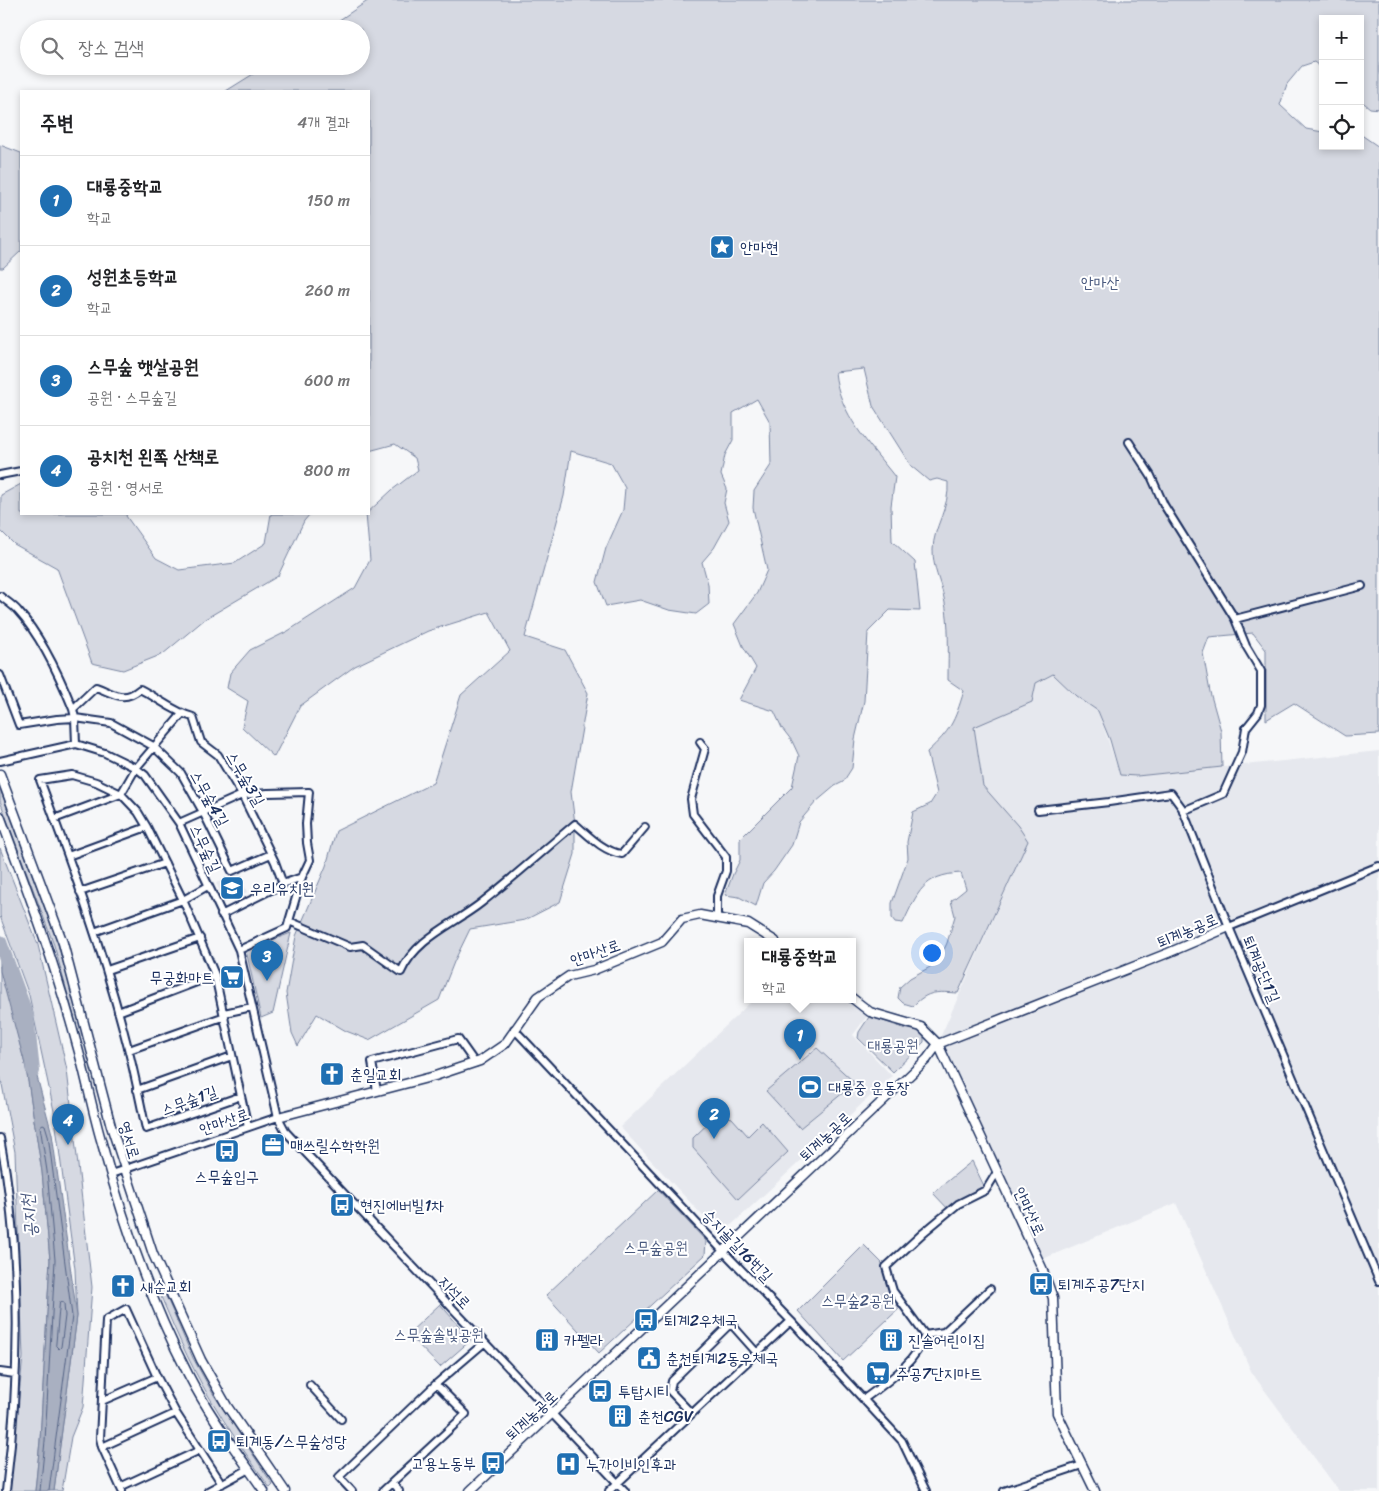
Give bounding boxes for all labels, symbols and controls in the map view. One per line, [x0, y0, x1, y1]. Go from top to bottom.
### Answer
map controls [1319, 15, 1364, 150]
button: + [1319, 15, 1364, 60]
search box [20, 20, 370, 75]
text: 장소 검색 [78, 31, 144, 64]
icon: search [38, 34, 66, 62]
button: − [1319, 60, 1364, 105]
text: 주변 [40, 104, 74, 142]
button: locate [1319, 105, 1364, 150]
text: 4개 결과 [297, 108, 350, 137]
text: 대룡중학교 [87, 170, 163, 203]
text: 1 [53, 186, 59, 215]
text: 150 m [307, 186, 350, 215]
text: 학교 [87, 203, 113, 232]
place label: 안마현 [740, 233, 779, 262]
place icon: 안마현 [709, 234, 735, 260]
text: 성원초등학교 [87, 260, 179, 293]
park label: 안마산 [1081, 268, 1119, 297]
text: 2 [51, 276, 61, 305]
text: 260 m [305, 276, 350, 305]
text: 학교 [87, 293, 113, 322]
text: 스무숲 햇살공원 [87, 350, 199, 383]
text: 3 [52, 366, 60, 395]
text: 600 m [304, 366, 350, 395]
text: 공원 · 스무숲길 [87, 383, 177, 412]
text: 공치천 왼쪽 산책로 [87, 440, 219, 473]
text: 4 [51, 456, 61, 485]
text: 800 m [304, 456, 350, 485]
text: 공원 · 영서로 [87, 473, 164, 502]
street label: 스무숲3길 [218, 745, 273, 812]
street label: 스무숲4길 [182, 764, 237, 832]
street label: 스무숲길 [182, 819, 230, 878]
place label: 우리유치원 [250, 874, 314, 903]
school or university icon: 우리유치원 [219, 875, 245, 901]
street label: 퇴계농공로 [1152, 905, 1222, 956]
street label: 안마산로 [566, 930, 624, 975]
street label: 퇴계공단1길 [1234, 931, 1289, 1008]
popup [744, 938, 856, 1003]
pin: 3 [251, 940, 283, 981]
text: 대룡중학교 [762, 940, 838, 973]
your location [919, 940, 945, 966]
place label: 무궁화마트 [150, 963, 214, 992]
supermarket icon: 무궁화마트 [219, 964, 245, 990]
text: 학교 [762, 973, 788, 1002]
pin: 1 [784, 1019, 816, 1060]
park label: 대룡공원 [867, 1031, 919, 1060]
place label: 춘일교회 [350, 1060, 402, 1089]
church icon: 춘일교회 [319, 1061, 345, 1087]
place label: 대룡중 운동장 [828, 1073, 910, 1102]
sports icon: 대룡중 운동장 [797, 1074, 823, 1100]
street label: 스무숲1길 [157, 1077, 222, 1124]
pin: 2 [698, 1098, 730, 1139]
street label: 안마산로 [195, 1099, 253, 1144]
pin: 4 [52, 1104, 84, 1145]
street label: 퇴계농공로 [792, 1104, 859, 1169]
street label: 영서로 [110, 1118, 149, 1163]
place label: 매쓰릴수학학원 [290, 1131, 380, 1160]
office icon: 매쓰릴수학학원 [260, 1132, 286, 1158]
bus stop icon: 스무숲입구 [214, 1138, 240, 1164]
place label: 스무숲입구 [195, 1162, 259, 1191]
street label: 안마산로 [1006, 1182, 1054, 1241]
water label: 공지천 [11, 1191, 47, 1239]
place label: 현진에버빌1차 [360, 1191, 444, 1220]
bus stop icon: 현진에버빌1차 [329, 1192, 355, 1218]
street label: 승지골길16번길 [695, 1202, 781, 1289]
park label: 스무숲공원 [624, 1233, 688, 1262]
street label: 지석로 [431, 1268, 478, 1316]
place label: 퇴계주공7단지 [1058, 1270, 1144, 1299]
bus stop icon: 퇴계주공7단지 [1028, 1271, 1054, 1297]
place label: 새순교회 [140, 1272, 192, 1301]
church icon: 새순교회 [110, 1273, 136, 1299]
park label: 스무숲2공원 [821, 1286, 895, 1315]
place label: 퇴계2우체국 [664, 1306, 738, 1335]
bus stop icon: 퇴계2우체국 [633, 1307, 659, 1333]
park label: 스무숲솔빛공원 [394, 1320, 484, 1349]
place label: 카펠라 [564, 1326, 603, 1355]
place label: 진솔어린이집 [908, 1326, 985, 1355]
building icon: 카펠라 [534, 1327, 560, 1353]
building icon: 진솔어린이집 [878, 1327, 904, 1353]
place label: 춘천퇴계2동우체국 [666, 1344, 778, 1373]
public building icon: 춘천퇴계2동우체국 [636, 1345, 662, 1371]
place label: 주공7단지마트 [896, 1359, 982, 1388]
supermarket icon: 주공7단지마트 [865, 1360, 891, 1386]
place label: 투탑시티 [618, 1377, 670, 1406]
bus stop icon: 투탑시티 [587, 1378, 613, 1404]
street label: 퇴계농공로 [498, 1383, 565, 1448]
place label: 춘천CGV [638, 1402, 694, 1431]
building icon: 춘천CGV [607, 1403, 633, 1429]
place label: 퇴계동/스무숲성당 [236, 1427, 347, 1456]
bus stop icon: 퇴계동/스무숲성당 [206, 1428, 232, 1454]
place label: 고용노동부 [412, 1449, 476, 1478]
bus stop icon: 고용노동부 [480, 1450, 506, 1476]
place label: 누가이비인후과 [586, 1450, 676, 1479]
hospital icon: 누가이비인후과 [555, 1451, 581, 1477]

